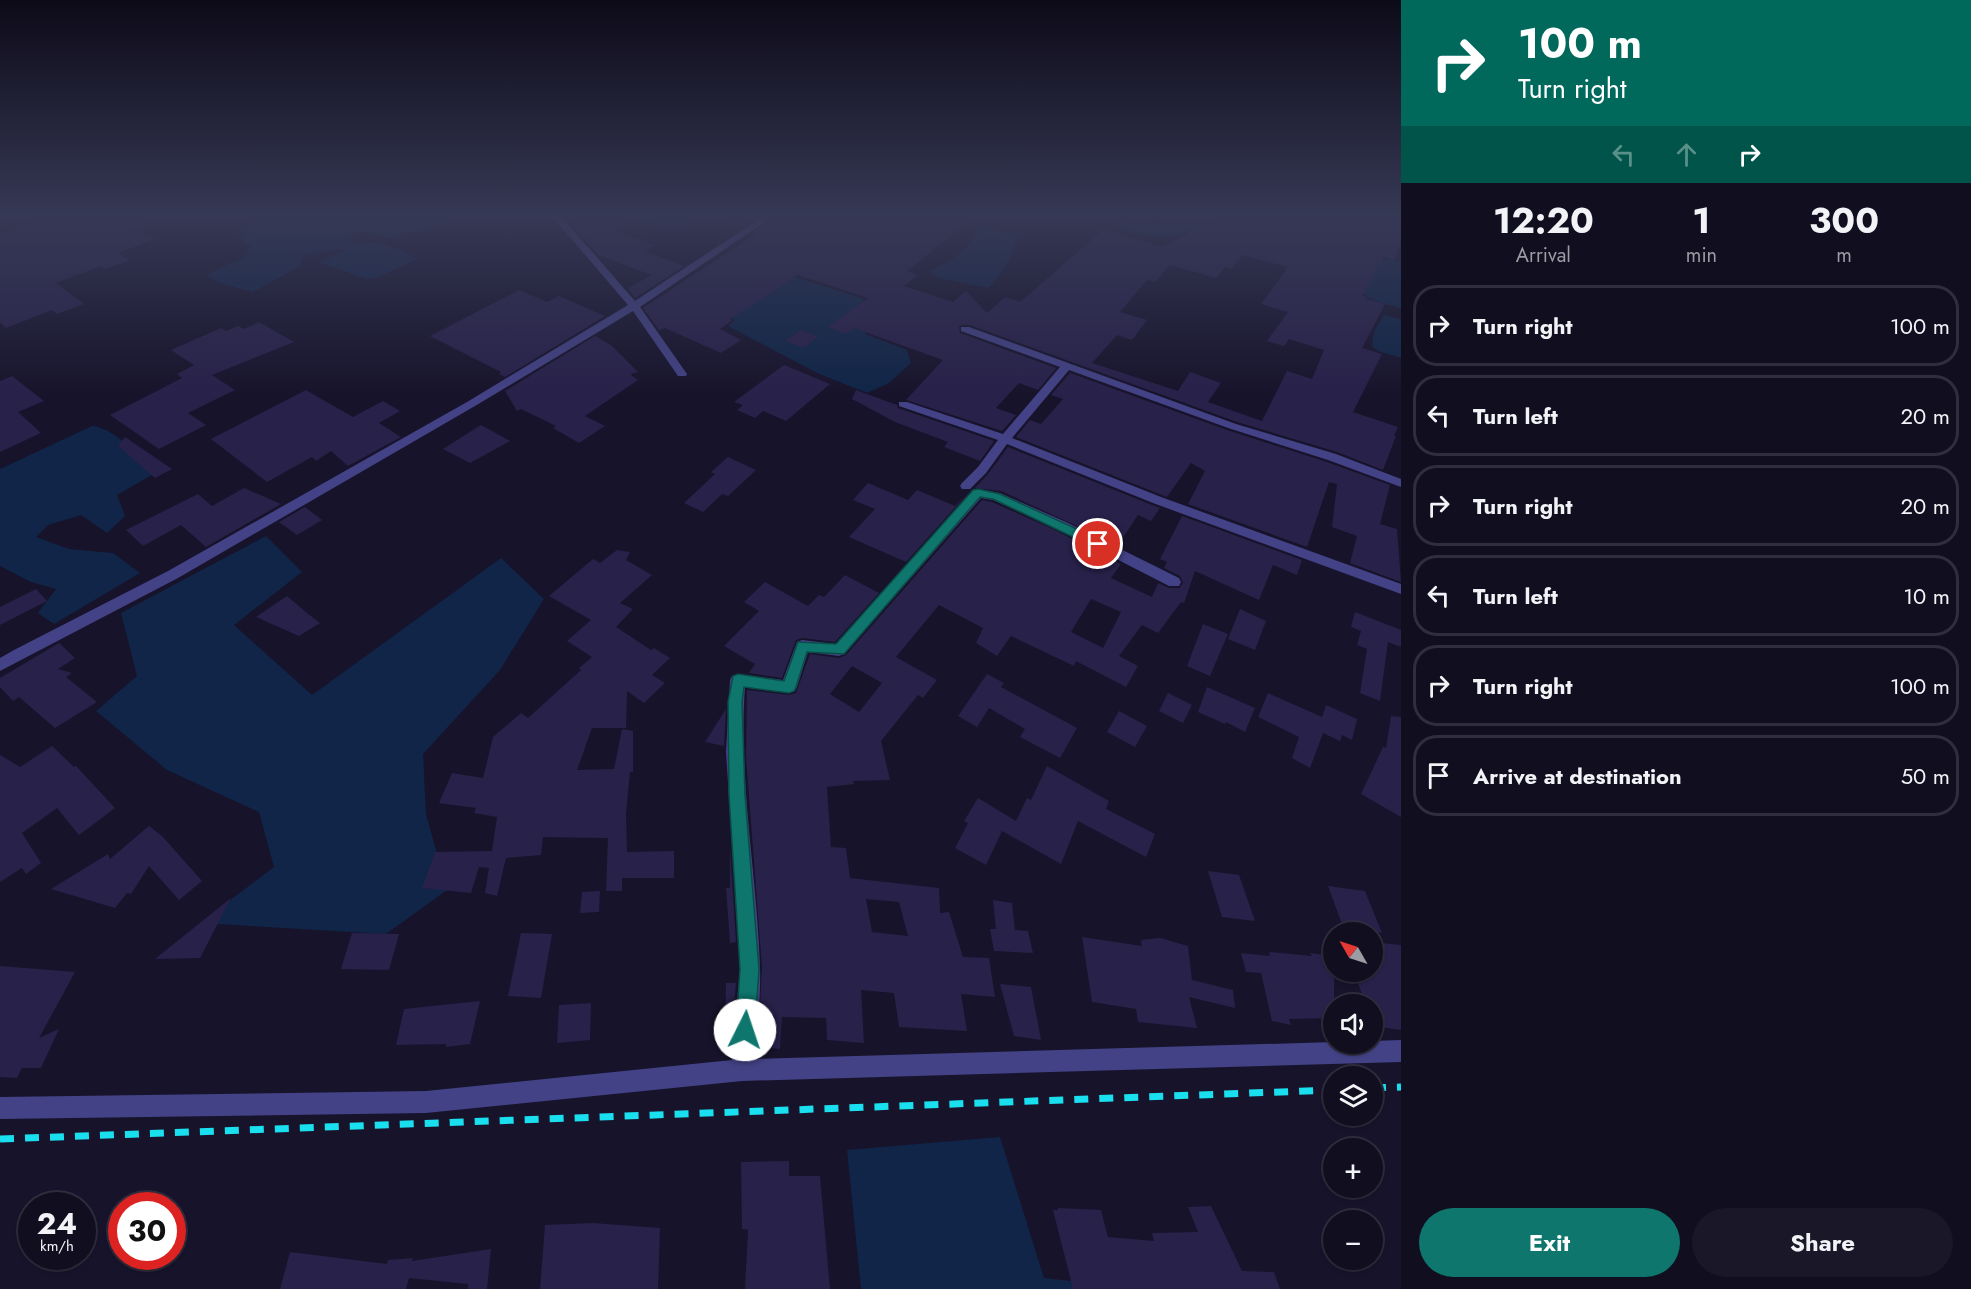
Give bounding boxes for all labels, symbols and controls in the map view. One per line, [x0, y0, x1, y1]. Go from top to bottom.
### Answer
text: 100 m [1518, 13, 1642, 74]
icon: right [1419, 24, 1497, 102]
text: Turn right [1518, 69, 1626, 108]
icon: left [1607, 138, 1640, 171]
icon: ahead [1670, 138, 1703, 171]
icon: right [1733, 138, 1766, 171]
text: 12:20 [1493, 194, 1594, 246]
text: 1 [1692, 194, 1711, 246]
text: 300 [1809, 194, 1879, 246]
text: Arrival [1516, 241, 1571, 270]
text: min [1686, 241, 1717, 270]
text: m [1836, 241, 1852, 270]
icon: right [1422, 309, 1455, 342]
text: Turn right [1473, 310, 1573, 342]
text: 100 m [1890, 310, 1950, 342]
icon: left [1422, 399, 1455, 432]
text: Turn left [1473, 400, 1558, 432]
text: 20 m [1901, 400, 1950, 432]
icon: right [1422, 489, 1455, 522]
text: Turn right [1473, 490, 1573, 522]
text: 20 m [1901, 490, 1950, 522]
pin [1072, 518, 1123, 569]
icon: arrive [1081, 527, 1114, 560]
icon: left [1422, 579, 1455, 612]
text: Turn left [1473, 580, 1558, 612]
text: 10 m [1903, 580, 1950, 612]
icon: right [1422, 669, 1455, 702]
text: Turn right [1473, 670, 1573, 702]
text: 100 m [1890, 670, 1950, 702]
icon: arrive [1422, 759, 1455, 792]
text: Arrive at destination [1473, 760, 1682, 792]
text: 50 m [1901, 760, 1950, 792]
north arrow [1323, 922, 1383, 982]
map controls [1323, 922, 1383, 1270]
button: sound [1323, 994, 1383, 1054]
position arrow [713, 998, 777, 1062]
button: layers [1323, 1066, 1383, 1126]
button: + [1323, 1138, 1383, 1198]
speed limit sign: 30 [108, 1192, 186, 1270]
text: 24 [37, 1202, 77, 1245]
button: Exit [1419, 1208, 1680, 1277]
button: Share [1692, 1208, 1953, 1277]
button: − [1323, 1210, 1383, 1270]
text: km/h [40, 1235, 74, 1257]

